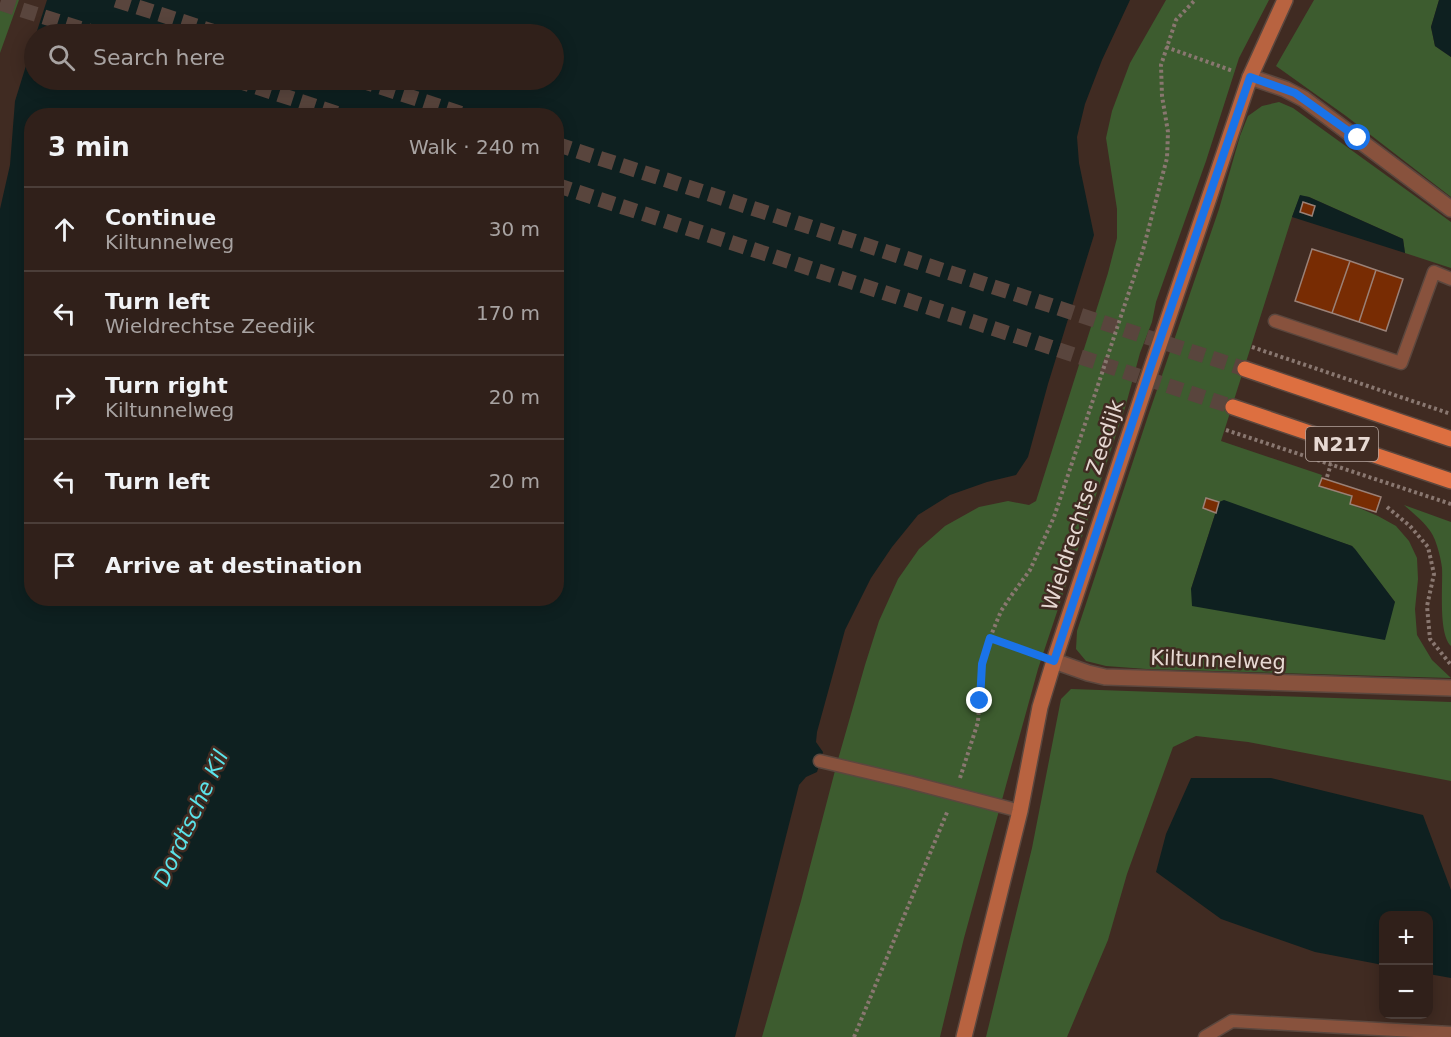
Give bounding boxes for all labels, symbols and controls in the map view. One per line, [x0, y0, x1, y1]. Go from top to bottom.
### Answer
search box [24, 24, 564, 90]
icon: search [45, 41, 78, 74]
text: Search here [93, 45, 225, 70]
route start [1344, 124, 1370, 150]
text: 3 min [48, 132, 130, 162]
text: Walk · 240 m [409, 135, 540, 159]
text: Continue [105, 205, 216, 230]
icon: ahead [48, 213, 81, 246]
text: 30 m [489, 217, 540, 241]
text: Kiltunnelweg [105, 230, 234, 254]
text: Turn left [105, 289, 210, 314]
icon: left [48, 297, 81, 330]
text: 170 m [476, 301, 540, 325]
text: Wieldrechtse Zeedijk [105, 314, 315, 338]
text: Turn right [105, 373, 228, 398]
icon: right [48, 381, 81, 414]
text: 20 m [489, 385, 540, 409]
street label: Wieldrechtse Zeedijk [1038, 396, 1129, 613]
text: Kiltunnelweg [105, 398, 234, 422]
road number: N217 [1306, 427, 1378, 461]
icon: left [48, 465, 81, 498]
text: Turn left [105, 469, 210, 494]
text: 20 m [489, 469, 540, 493]
icon: arrive [48, 549, 81, 582]
text: Arrive at destination [105, 553, 362, 578]
street label: Kiltunnelweg [1150, 646, 1286, 674]
route end [966, 687, 992, 713]
water label: Dordtsche Kil [149, 746, 233, 890]
map controls [1379, 911, 1433, 1019]
button: + [1379, 911, 1433, 965]
button: − [1379, 965, 1433, 1019]

